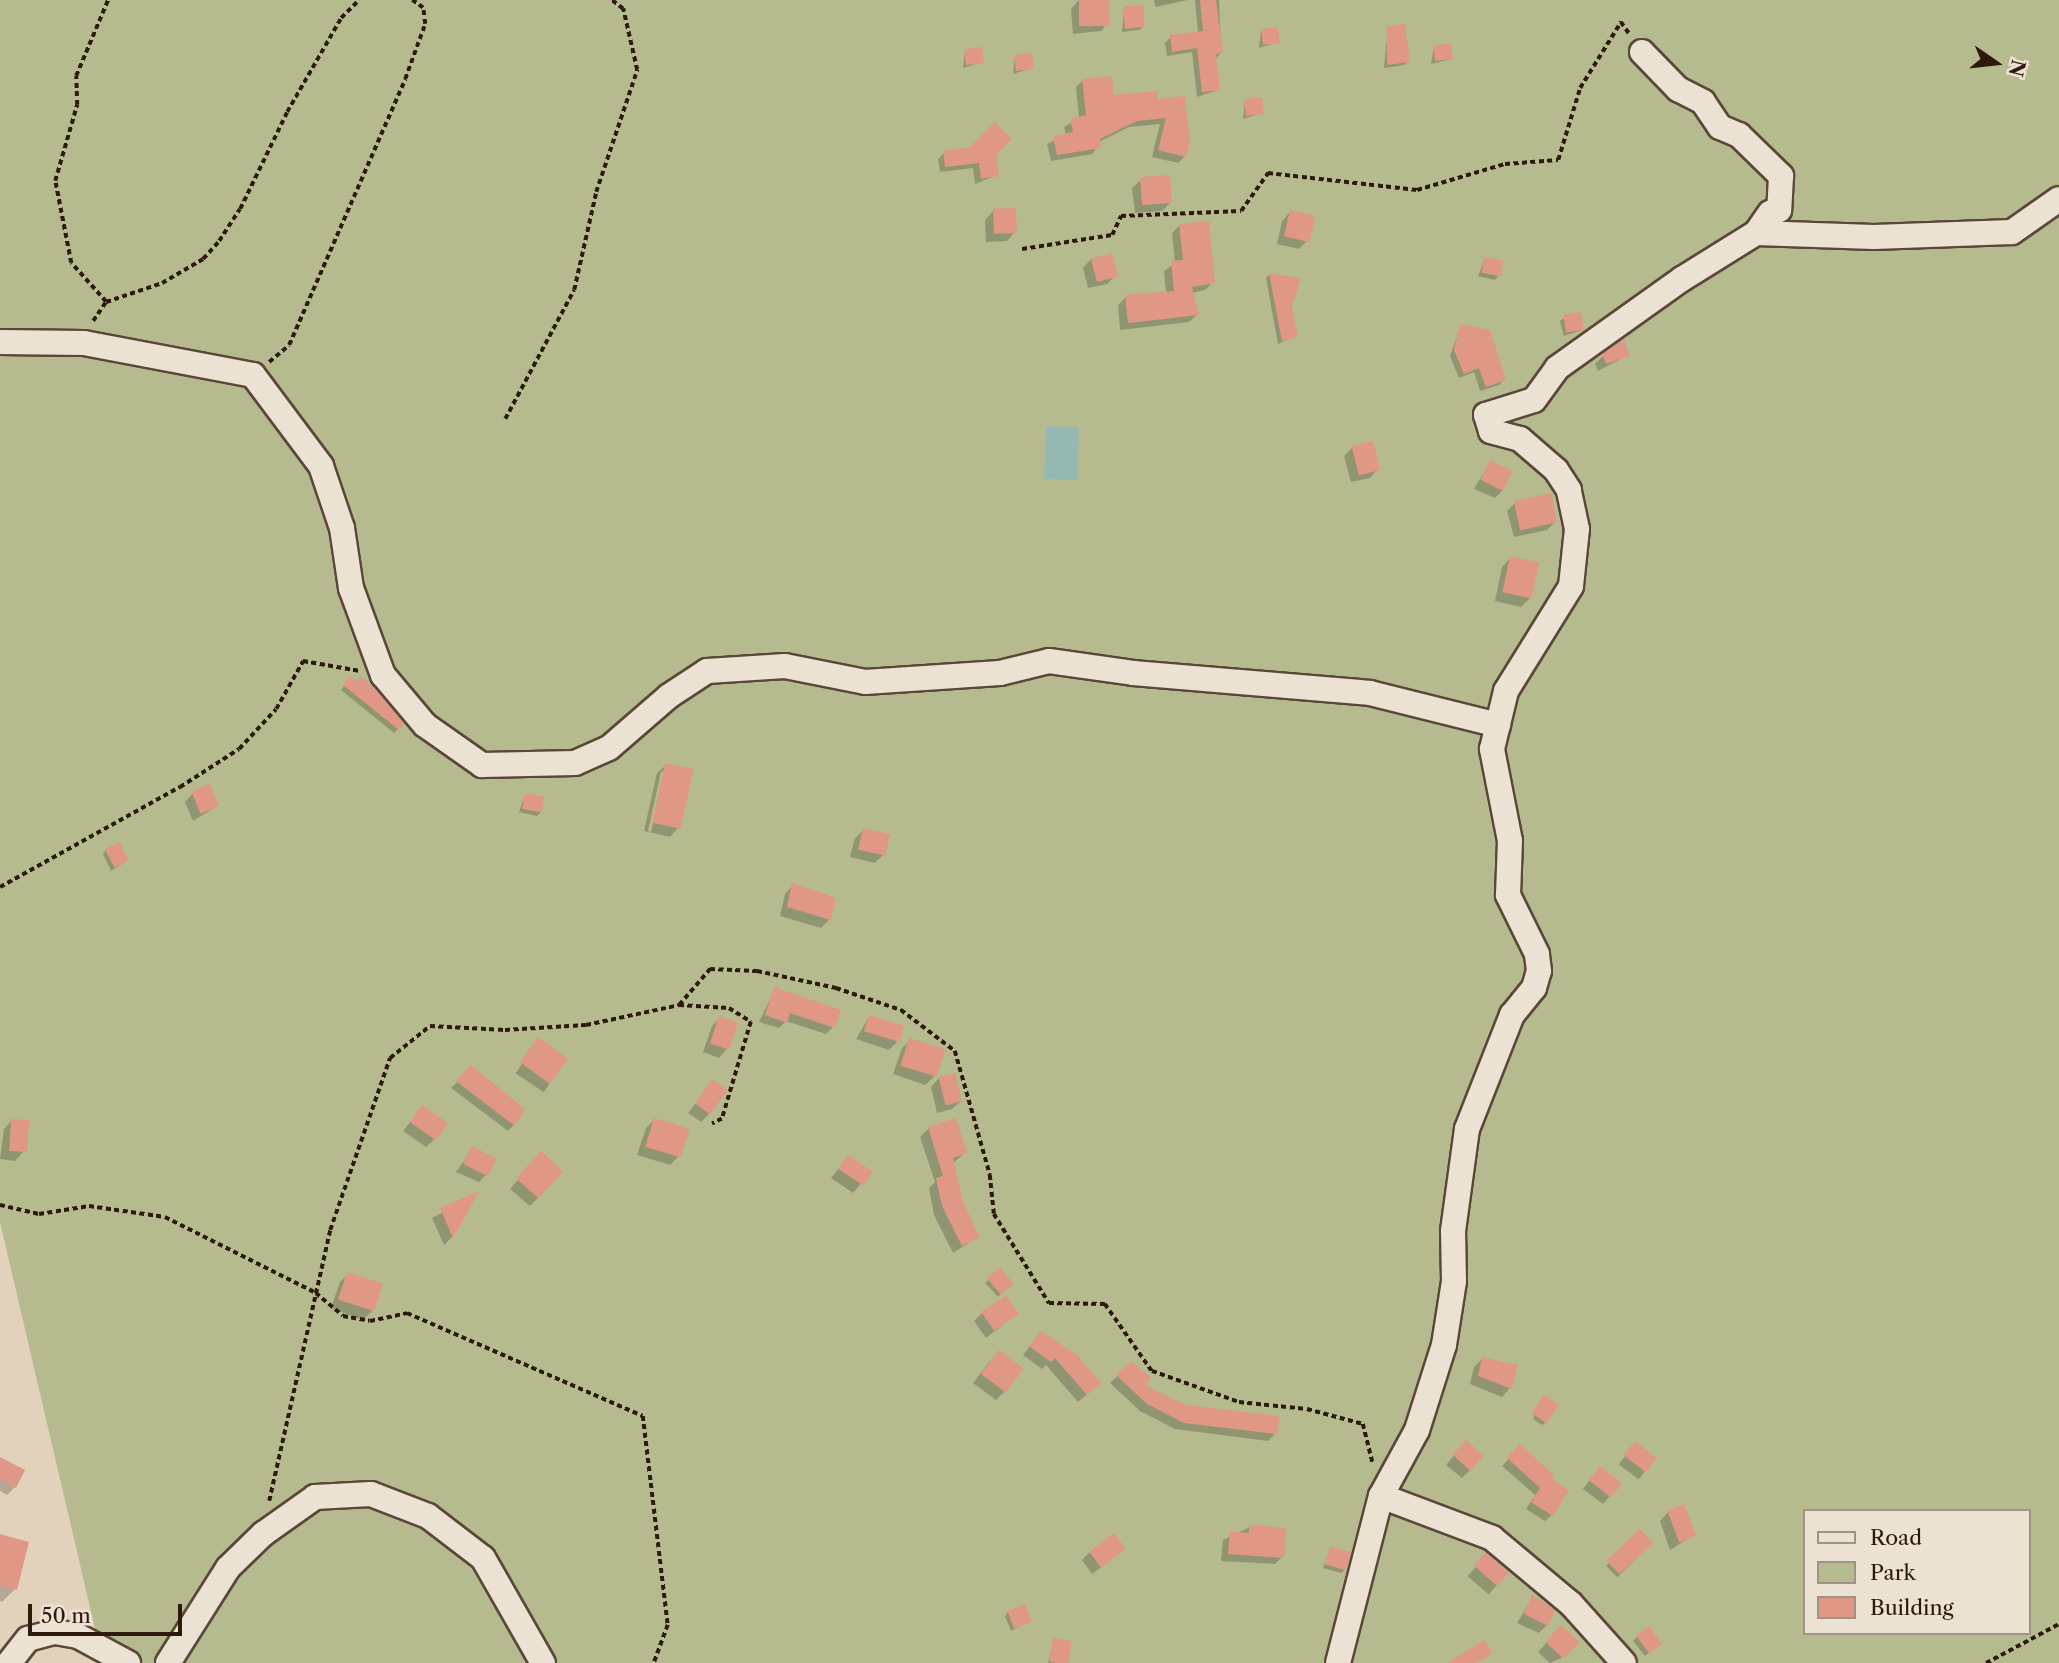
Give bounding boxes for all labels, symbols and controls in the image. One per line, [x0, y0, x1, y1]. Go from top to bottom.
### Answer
north arrow [1961, 28, 2031, 98]
text: N [2004, 57, 2030, 79]
legend [1804, 1509, 2031, 1635]
text: Road [1870, 1525, 1922, 1550]
text: Park [1870, 1560, 1916, 1585]
scale bar [32, 1590, 186, 1634]
text: Building [1870, 1595, 1954, 1620]
text: 50 m [41, 1603, 91, 1628]

